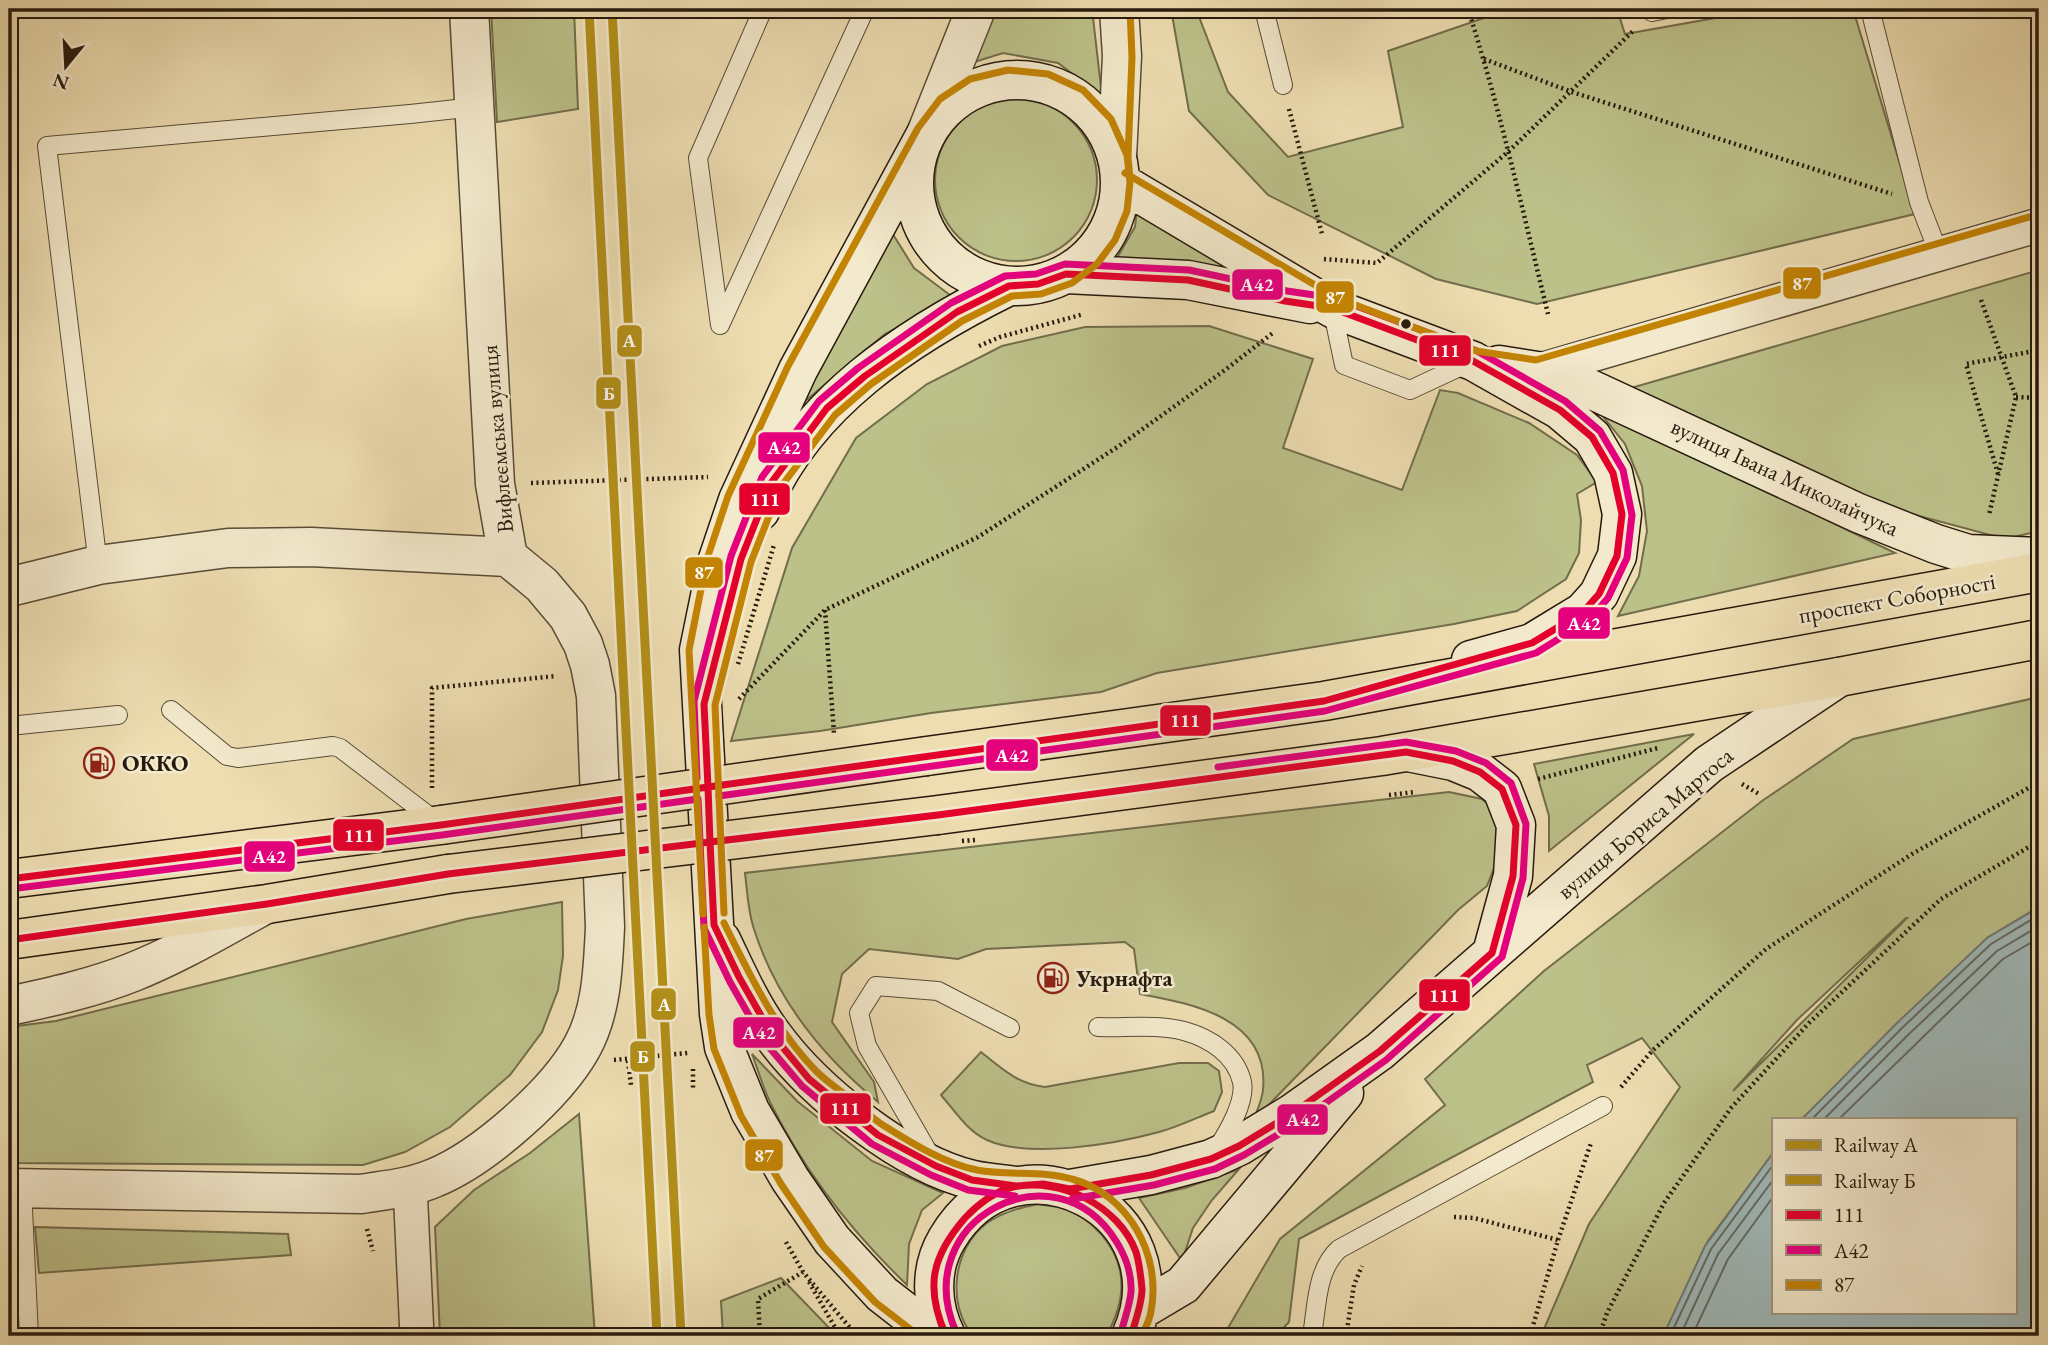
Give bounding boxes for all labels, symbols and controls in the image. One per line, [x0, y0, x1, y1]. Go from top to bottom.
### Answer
north arrow [32, 32, 102, 102]
text: N [49, 67, 72, 96]
line badge: 87 [1782, 266, 1822, 300]
line badge: А42 [1231, 268, 1284, 301]
text: 87 [1792, 271, 1813, 296]
text: А42 [1239, 272, 1274, 297]
line badge: 87 [1315, 280, 1355, 314]
text: 87 [1325, 285, 1346, 310]
unlabelled marker [1399, 317, 1413, 331]
line badge: A [616, 324, 643, 358]
text: A [621, 328, 636, 353]
line badge: 111 [1418, 334, 1472, 367]
text: 111 [1430, 338, 1460, 363]
street label: Вифлеємська вулиця [474, 344, 520, 534]
line badge: Б [595, 376, 622, 410]
text: Б [603, 381, 615, 406]
street label: вулиця Івана Миколайчука [1666, 411, 1905, 543]
line badge: А42 [757, 431, 811, 464]
text: А42 [766, 435, 801, 460]
line badge: 111 [738, 482, 791, 516]
text: 111 [750, 487, 780, 512]
line badge: 87 [684, 556, 724, 589]
text: 87 [694, 560, 715, 585]
street label: проспект Соборності [1796, 566, 1998, 630]
line badge: А42 [1557, 606, 1611, 640]
text: А42 [1566, 611, 1601, 636]
line badge: 111 [1159, 704, 1212, 737]
text: 111 [1170, 708, 1200, 733]
line badge: А42 [985, 738, 1039, 772]
street label: вулиця Бориса Мартоса [1551, 740, 1740, 906]
text: А42 [994, 743, 1029, 768]
fuel station icon: ОККО [82, 746, 116, 780]
place label: ОККО [122, 748, 189, 778]
line badge: 111 [332, 818, 385, 852]
text: 111 [344, 823, 374, 848]
line badge: А42 [243, 840, 296, 873]
text: А42 [251, 844, 286, 869]
fuel station icon: Укрнафта [1036, 961, 1070, 995]
place label: Укрнафта [1075, 963, 1173, 993]
line badge: 111 [1418, 978, 1471, 1012]
text: 111 [1429, 983, 1459, 1008]
line badge: A [650, 987, 677, 1021]
text: A [656, 992, 671, 1017]
line badge: А42 [732, 1016, 785, 1049]
text: А42 [741, 1020, 776, 1045]
line badge: Б [629, 1040, 656, 1073]
text: Б [637, 1044, 649, 1069]
line badge: 111 [819, 1092, 872, 1125]
text: 111 [830, 1096, 860, 1121]
line badge: А42 [1276, 1103, 1329, 1136]
text: А42 [1285, 1107, 1320, 1132]
legend [1772, 1118, 2016, 1314]
text: Railway A [1834, 1131, 1918, 1158]
line badge: 87 [744, 1138, 784, 1172]
text: 87 [754, 1143, 775, 1168]
text: Railway Б [1834, 1167, 1916, 1194]
text: 111 [1834, 1201, 1864, 1228]
text: А42 [1833, 1237, 1869, 1264]
text: 87 [1834, 1271, 1855, 1298]

